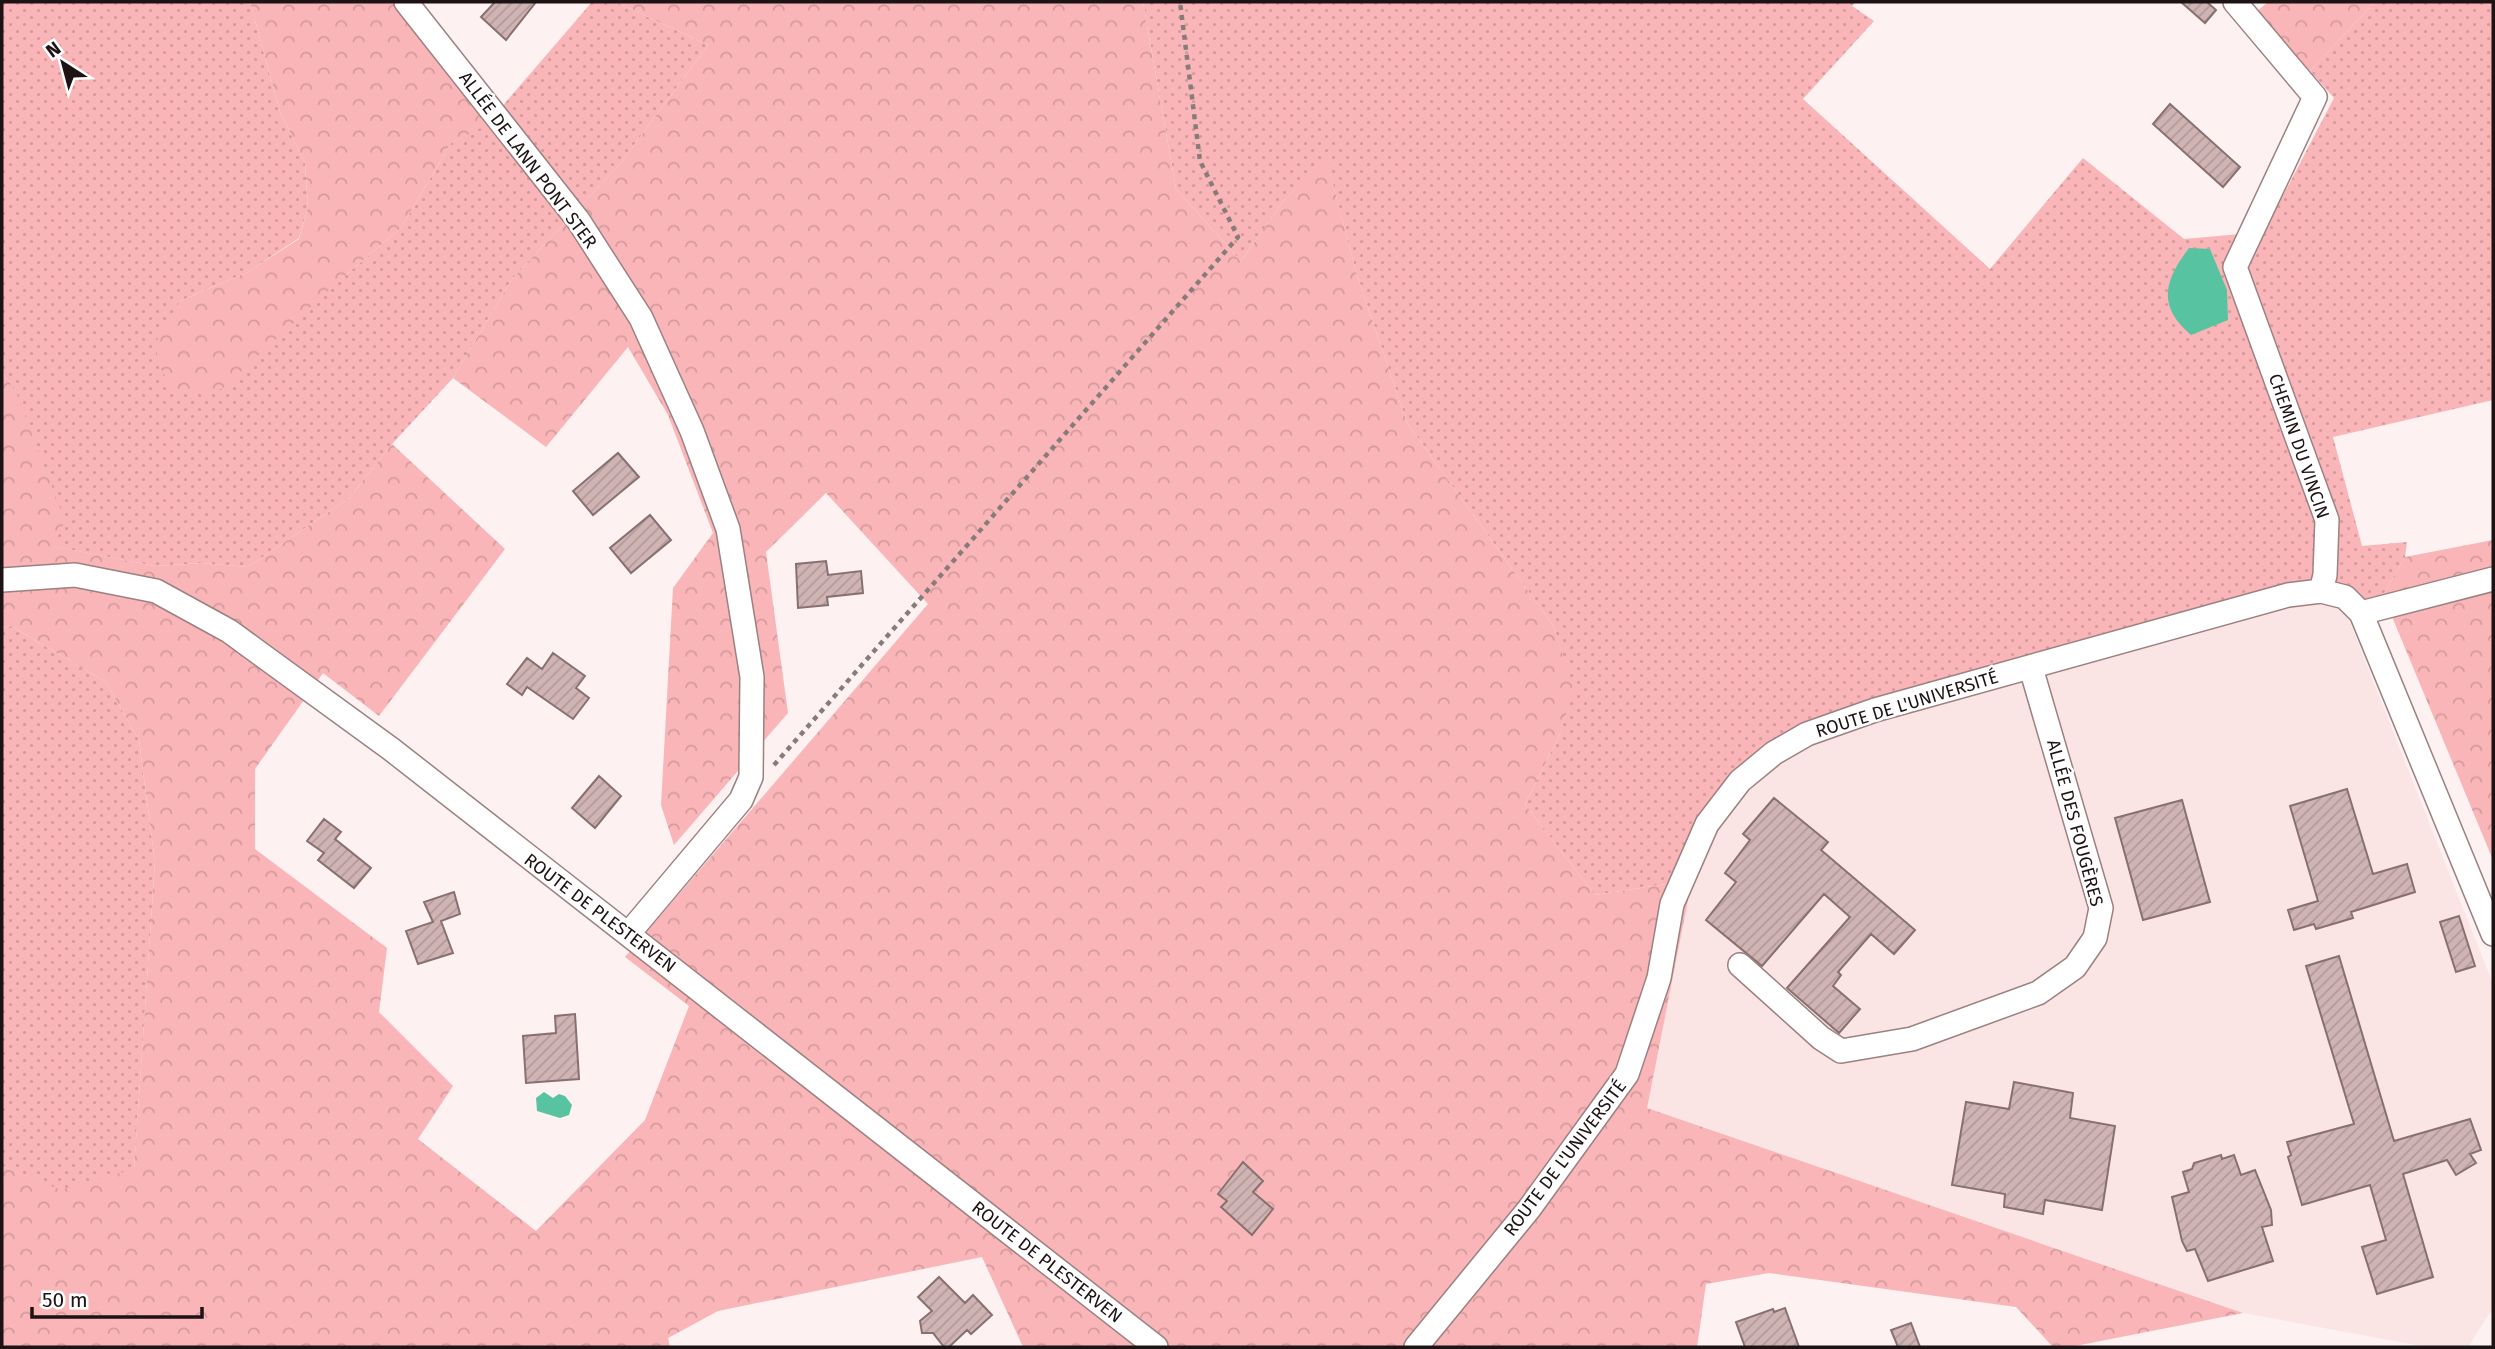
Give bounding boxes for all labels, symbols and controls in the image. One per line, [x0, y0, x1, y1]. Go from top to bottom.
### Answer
north arrow [28, 28, 98, 98]
text: N [41, 37, 65, 63]
street label: ALLÉE DE LANN PONT STER [454, 67, 602, 253]
street label: CHEMIN DU VINCIN [2264, 371, 2334, 521]
street label: ROUTE DE L'UNIVERSITÉ [1813, 665, 2001, 742]
street label: ALLÉE DES FOUGÈRES [2042, 737, 2109, 909]
street label: ROUTE DE PLESTERVEN [520, 849, 680, 977]
street label: ROUTE DE L'UNIVERSITÉ [1498, 1075, 1631, 1240]
street label: ROUTE DE PLESTERVEN [967, 1196, 1127, 1328]
scale bar [32, 1276, 201, 1320]
text: 50 m [42, 1287, 88, 1313]

